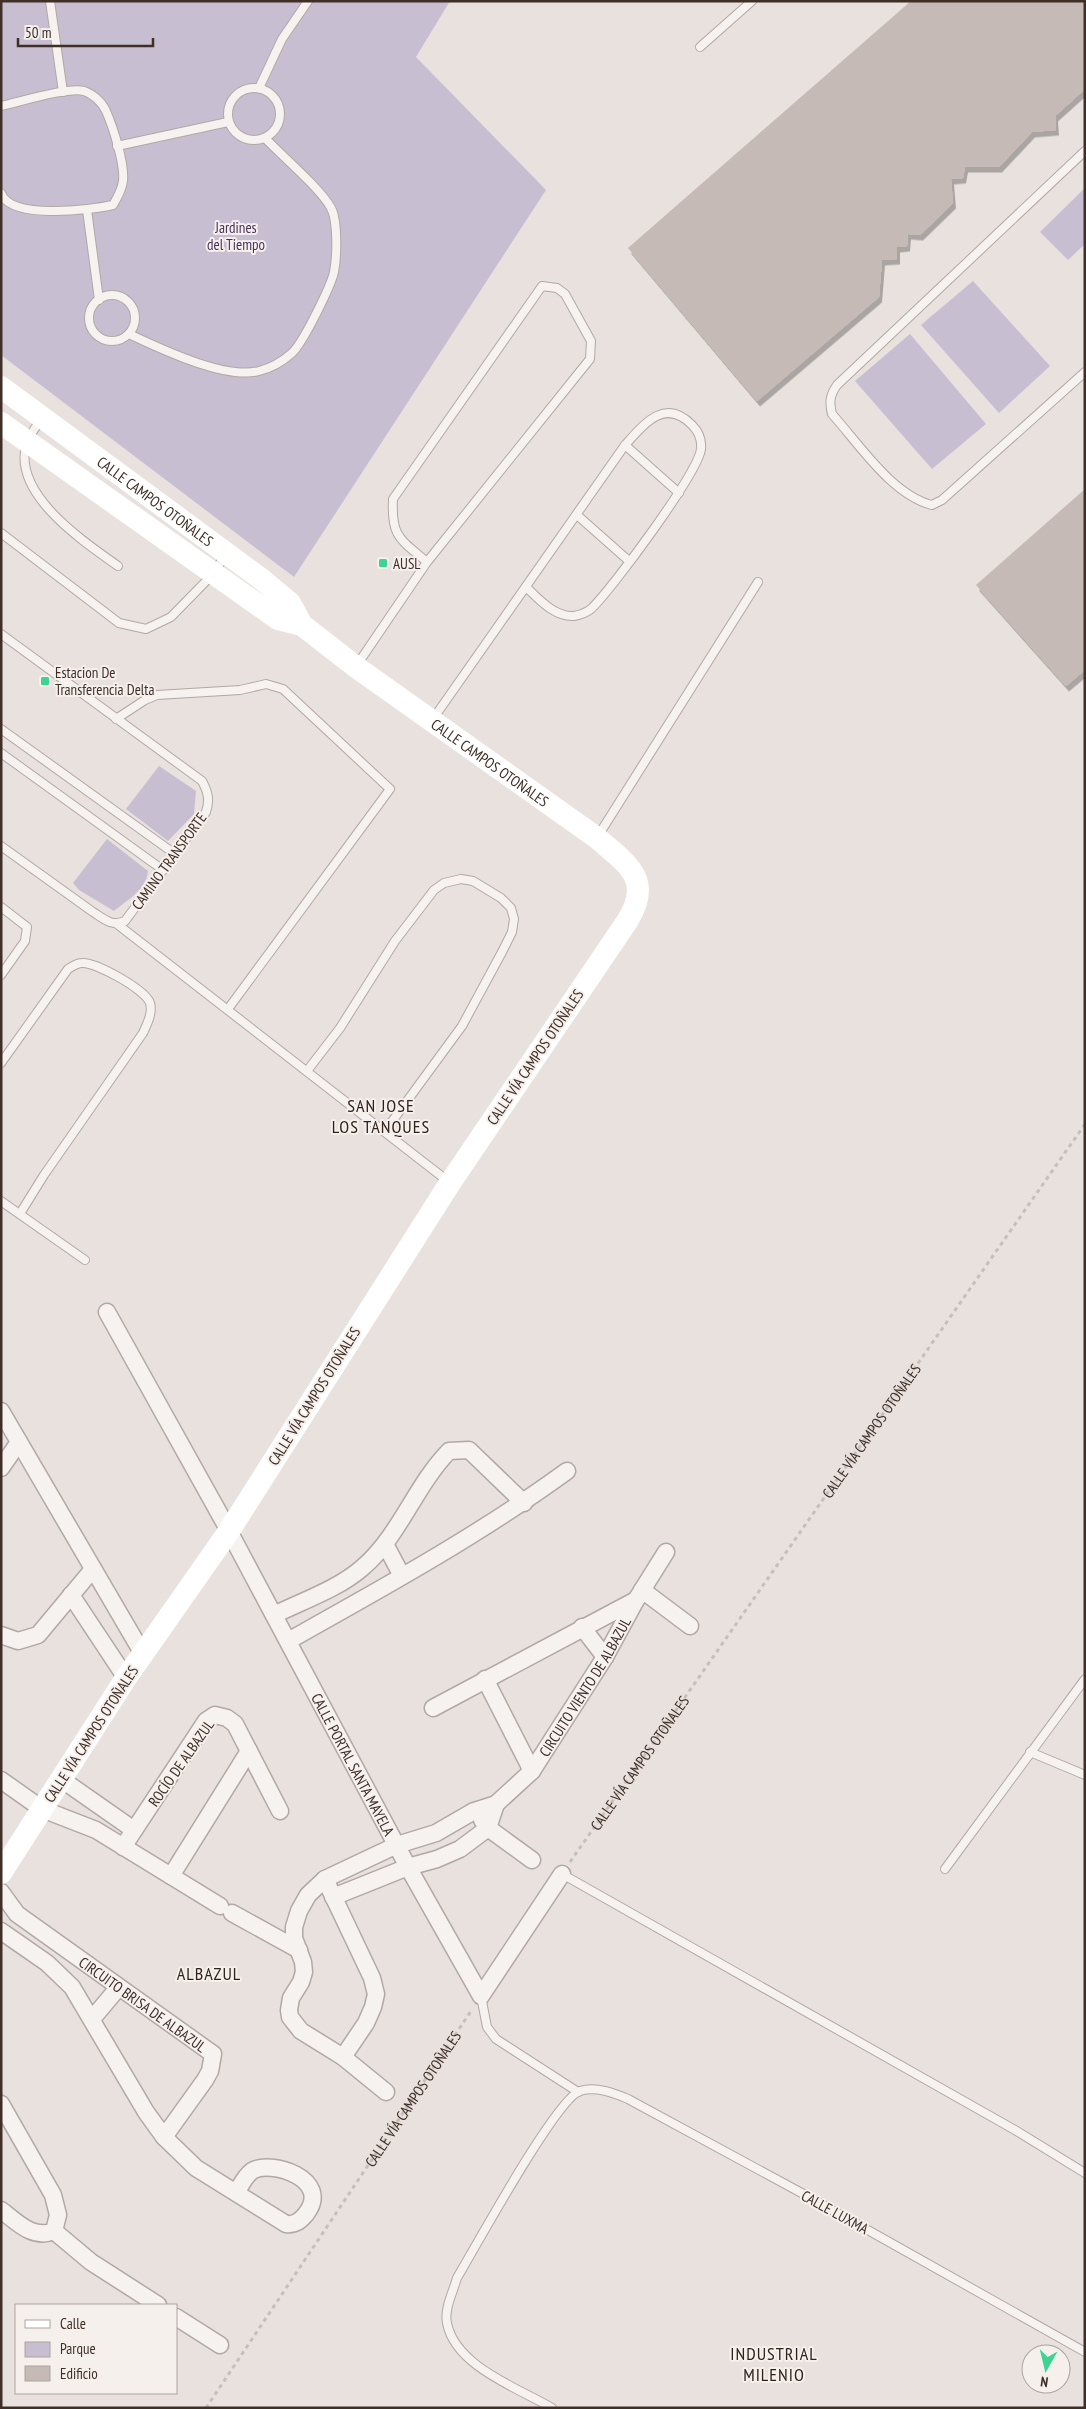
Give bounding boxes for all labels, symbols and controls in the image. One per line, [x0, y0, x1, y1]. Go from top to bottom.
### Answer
scale bar [18, 15, 152, 47]
text: 50 m [25, 23, 51, 42]
park label: Jardines del Tiempo [207, 218, 265, 254]
street label: CALLE CAMPOS OTOÑALES [94, 452, 217, 550]
place label: AUSL [393, 554, 421, 573]
marker: AUSL [377, 557, 389, 569]
place label: Estacion De Transferencia Delta [55, 663, 154, 699]
marker: Estacion De Transferencia Delta [39, 675, 51, 687]
street label: CALLE CAMPOS OTOÑALES [428, 714, 553, 810]
street label: CAMINO TRANSPORTE [127, 809, 211, 913]
street label: CALLE VÍA CAMPOS OTOÑALES [483, 986, 587, 1128]
district label: SAN JOSE LOS TANQUES [332, 1094, 430, 1138]
street label: CALLE VÍA CAMPOS OTOÑALES [264, 1323, 364, 1469]
street label: CALLE VÍA CAMPOS OTOÑALES [818, 1360, 924, 1502]
street label: CIRCUITO VIENTO DE ALBAZUL [534, 1613, 635, 1760]
street label: CALLE VÍA CAMPOS OTOÑALES [40, 1662, 142, 1806]
street label: CALLE PORTAL SANTA MAYELA [308, 1690, 399, 1840]
street label: CALLE VÍA CAMPOS OTOÑALES [586, 1692, 693, 1834]
street label: ROCÍO DE ALBAZUL [144, 1715, 218, 1810]
street label: CIRCUITO BRISA DE ALBAZUL [76, 1952, 211, 2056]
district label: ALBAZUL [177, 1962, 241, 1985]
street label: CALLE VÍA CAMPOS OTOÑALES [360, 2027, 465, 2170]
street label: CALLE LUXMA [798, 2186, 873, 2239]
legend [15, 2304, 178, 2394]
text: Calle [60, 2314, 86, 2333]
text: Parque [60, 2339, 96, 2358]
district label: INDUSTRIAL MILENIO [730, 2342, 818, 2386]
north arrow [1021, 2344, 1071, 2394]
text: Edificio [60, 2364, 98, 2383]
text: N [1039, 2372, 1049, 2391]

